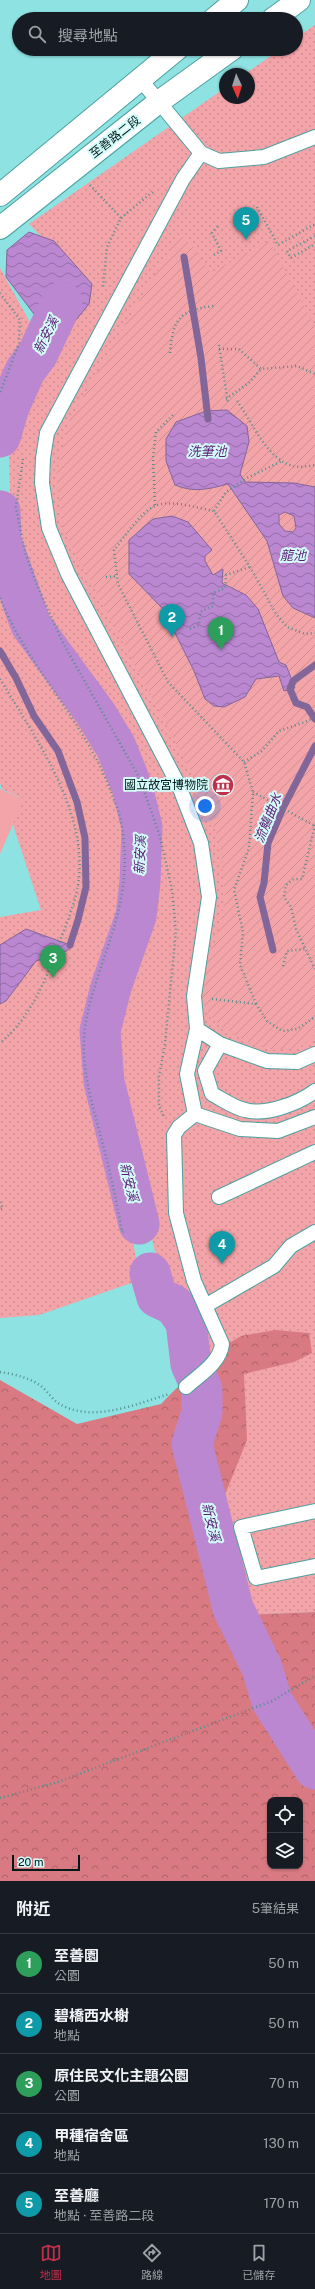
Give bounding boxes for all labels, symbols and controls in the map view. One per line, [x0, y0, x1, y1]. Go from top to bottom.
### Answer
search box [12, 12, 303, 56]
icon: search [26, 23, 48, 45]
text: 搜尋地點 [58, 27, 118, 44]
north arrow [219, 68, 255, 104]
street label: 至善路二段 [87, 113, 143, 161]
pin: 5 [233, 207, 259, 240]
water label: 新安溪 [31, 312, 62, 356]
water label: 洗筆池 [187, 444, 228, 459]
water label: 龍池 [280, 548, 308, 563]
pin: 2 [159, 604, 185, 637]
pin: 1 [208, 617, 234, 650]
museum icon: 國立故宮博物院 [210, 772, 236, 798]
place label: 國立故宮博物院 [124, 778, 208, 792]
water label: 流觴曲水 [251, 790, 285, 845]
your location [195, 796, 215, 816]
water label: 新安溪 [131, 833, 149, 875]
pin: 3 [40, 945, 66, 978]
water label: 新安溪 [117, 1161, 141, 1205]
pin: 4 [209, 1231, 235, 1264]
water label: 新安溪 [199, 1501, 223, 1545]
map controls [267, 1797, 303, 1869]
button: locate [267, 1797, 303, 1833]
button: layers [267, 1833, 303, 1869]
scale bar [12, 1853, 80, 1872]
text: 20 m [18, 1856, 43, 1868]
text: 附近 [16, 1899, 50, 1919]
text: 5筆結果 [252, 1901, 299, 1916]
text: 至善園 [54, 1947, 99, 1964]
text: 1 [26, 1956, 32, 1971]
text: 50 m [268, 1956, 299, 1971]
text: 公園 [54, 1968, 80, 1983]
text: 碧橋西水榭 [54, 2007, 129, 2024]
text: 2 [25, 2016, 33, 2031]
text: 50 m [268, 2016, 299, 2031]
text: 地點 [54, 2028, 80, 2043]
text: 原住民文化主題公園 [54, 2067, 189, 2084]
text: 3 [25, 2076, 33, 2091]
text: 70 m [269, 2076, 299, 2091]
text: 公園 [54, 2088, 80, 2103]
text: 甲種宿舍區 [54, 2127, 129, 2144]
text: 4 [25, 2136, 33, 2151]
text: 130 m [263, 2136, 299, 2151]
text: 地點 [54, 2148, 80, 2163]
text: 至善廳 [54, 2187, 99, 2204]
text: 5 [25, 2196, 33, 2211]
text: 170 m [264, 2196, 299, 2211]
text: 地點 · 至善路二段 [54, 2208, 154, 2223]
tab: 地圖 [40, 2242, 62, 2282]
tab: 路線 [141, 2242, 163, 2282]
tab: 已儲存 [242, 2242, 275, 2282]

